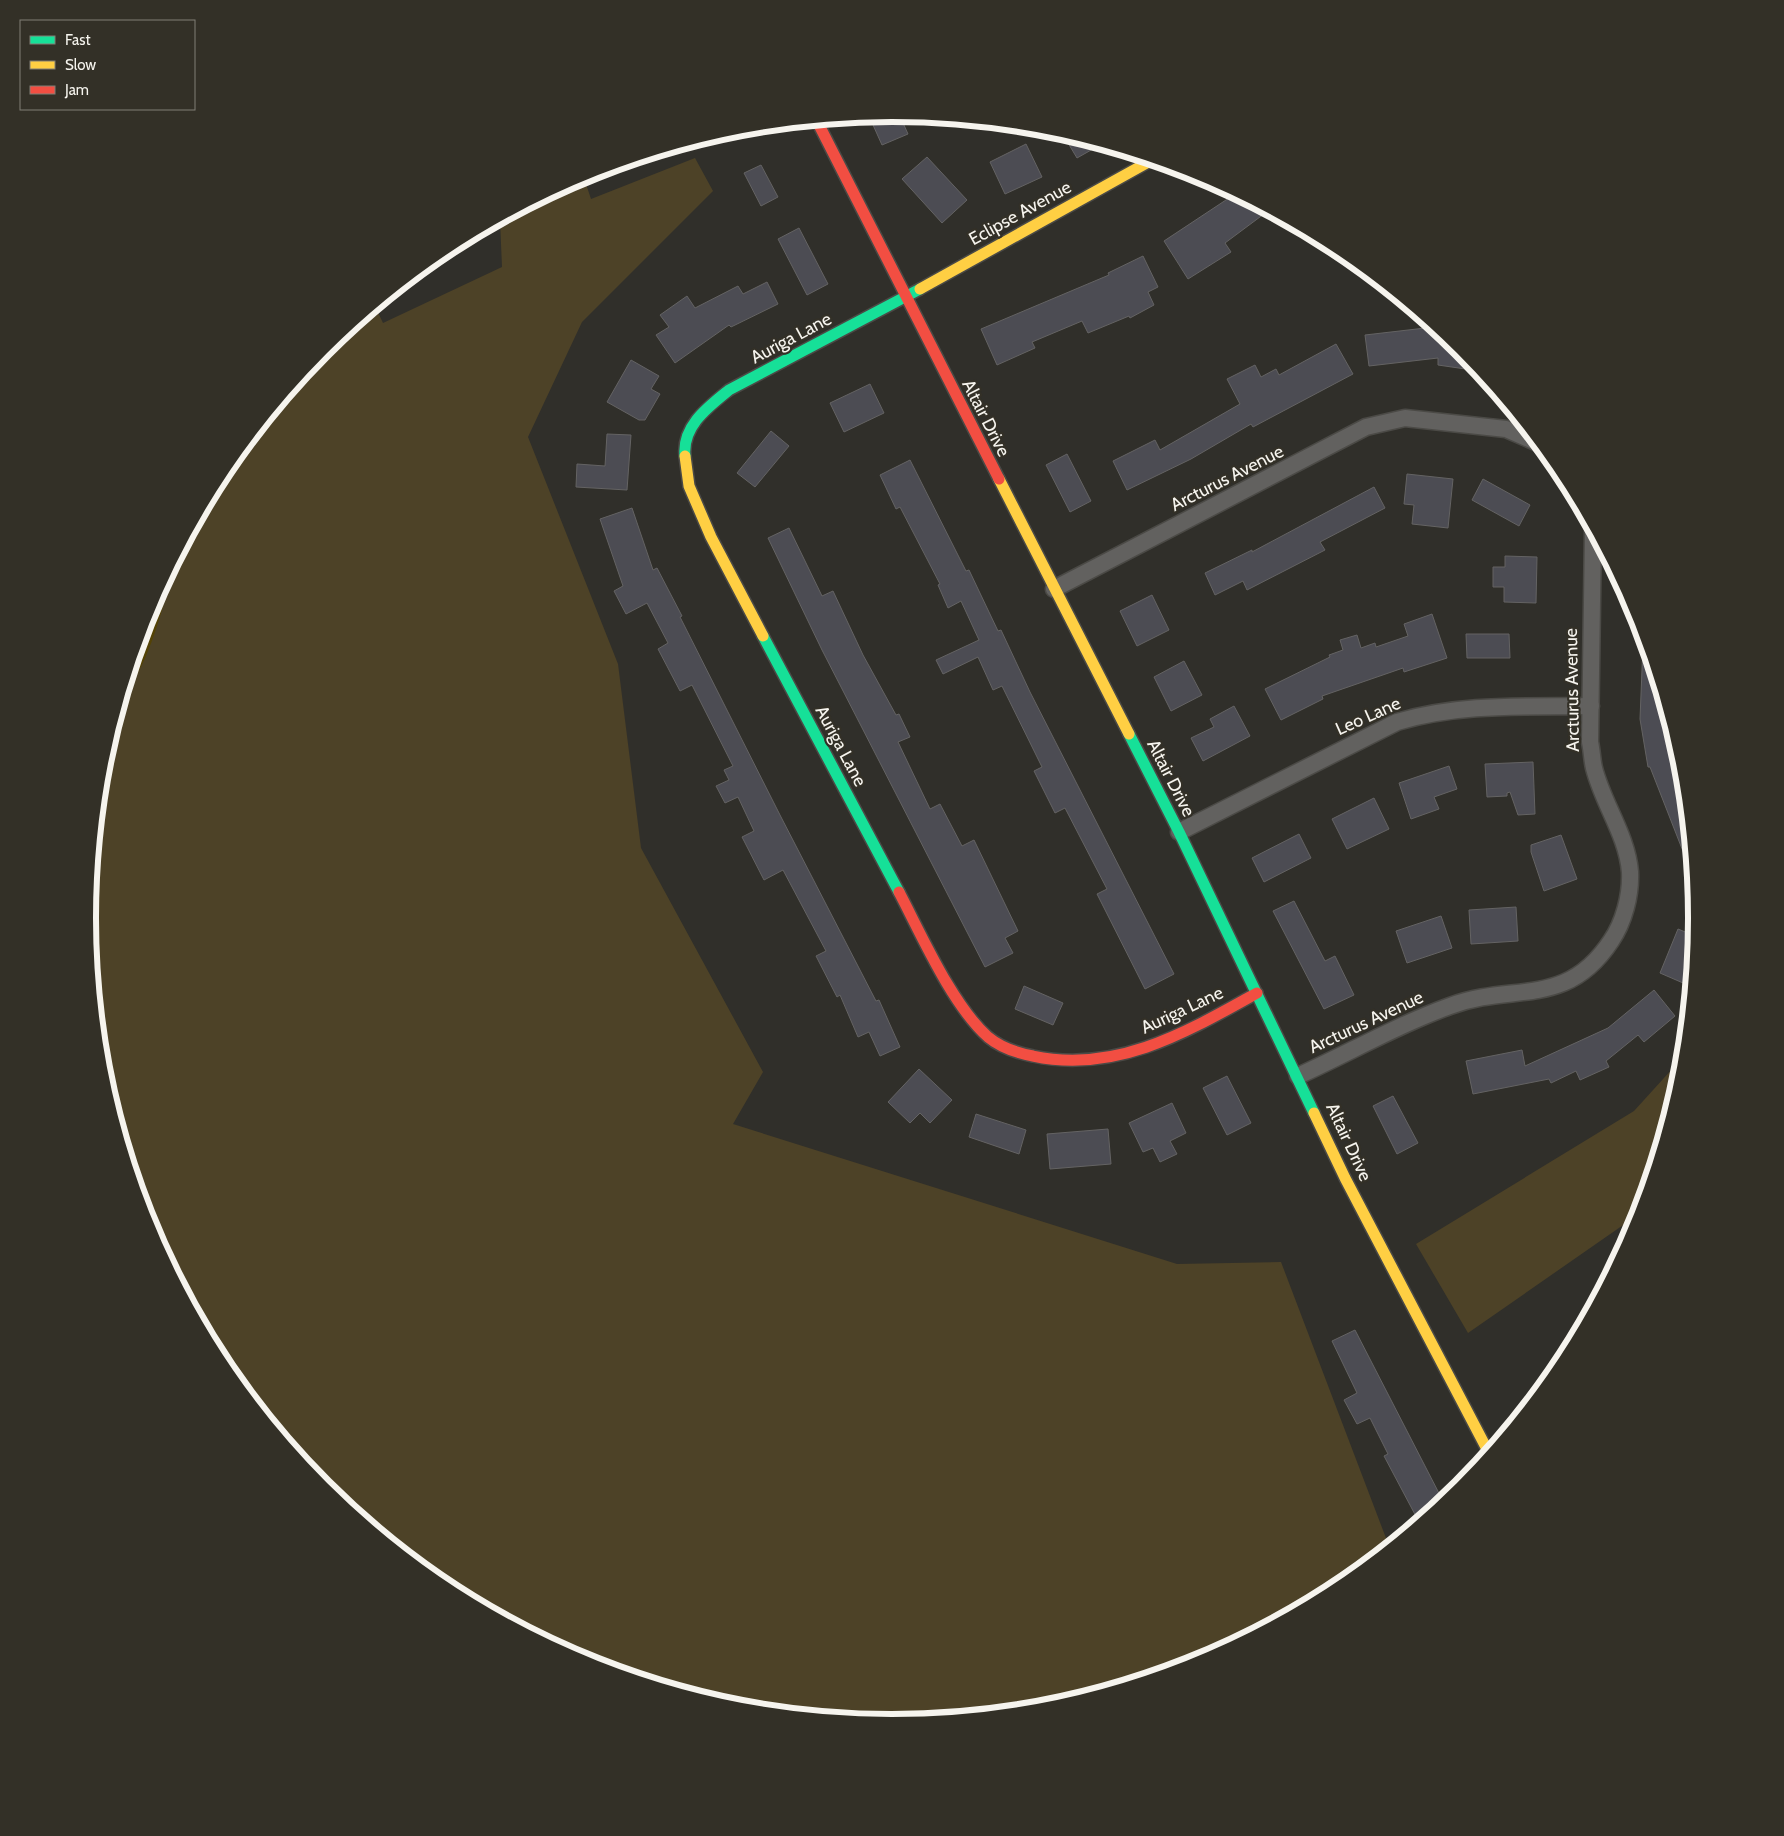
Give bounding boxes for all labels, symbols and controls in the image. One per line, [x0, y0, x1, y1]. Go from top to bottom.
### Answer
legend [20, 20, 195, 110]
text: Fast [65, 31, 90, 49]
text: Slow [65, 56, 96, 74]
text: Jam [64, 81, 89, 99]
street label: Eclipse Avenue [965, 176, 1075, 250]
street label: Auriga Lane [747, 308, 835, 368]
street label: Altair Drive [957, 376, 1015, 460]
street label: Arcturus Avenue [1167, 440, 1287, 516]
street label: Arcturus Avenue [1560, 628, 1584, 752]
street label: Leo Lane [1332, 692, 1404, 740]
street label: Auriga Lane [811, 702, 871, 790]
street label: Altair Drive [1142, 736, 1200, 820]
street label: Auriga Lane [1137, 981, 1227, 1039]
street label: Arcturus Avenue [1305, 986, 1427, 1058]
street label: Altair Drive [1321, 1099, 1377, 1185]

